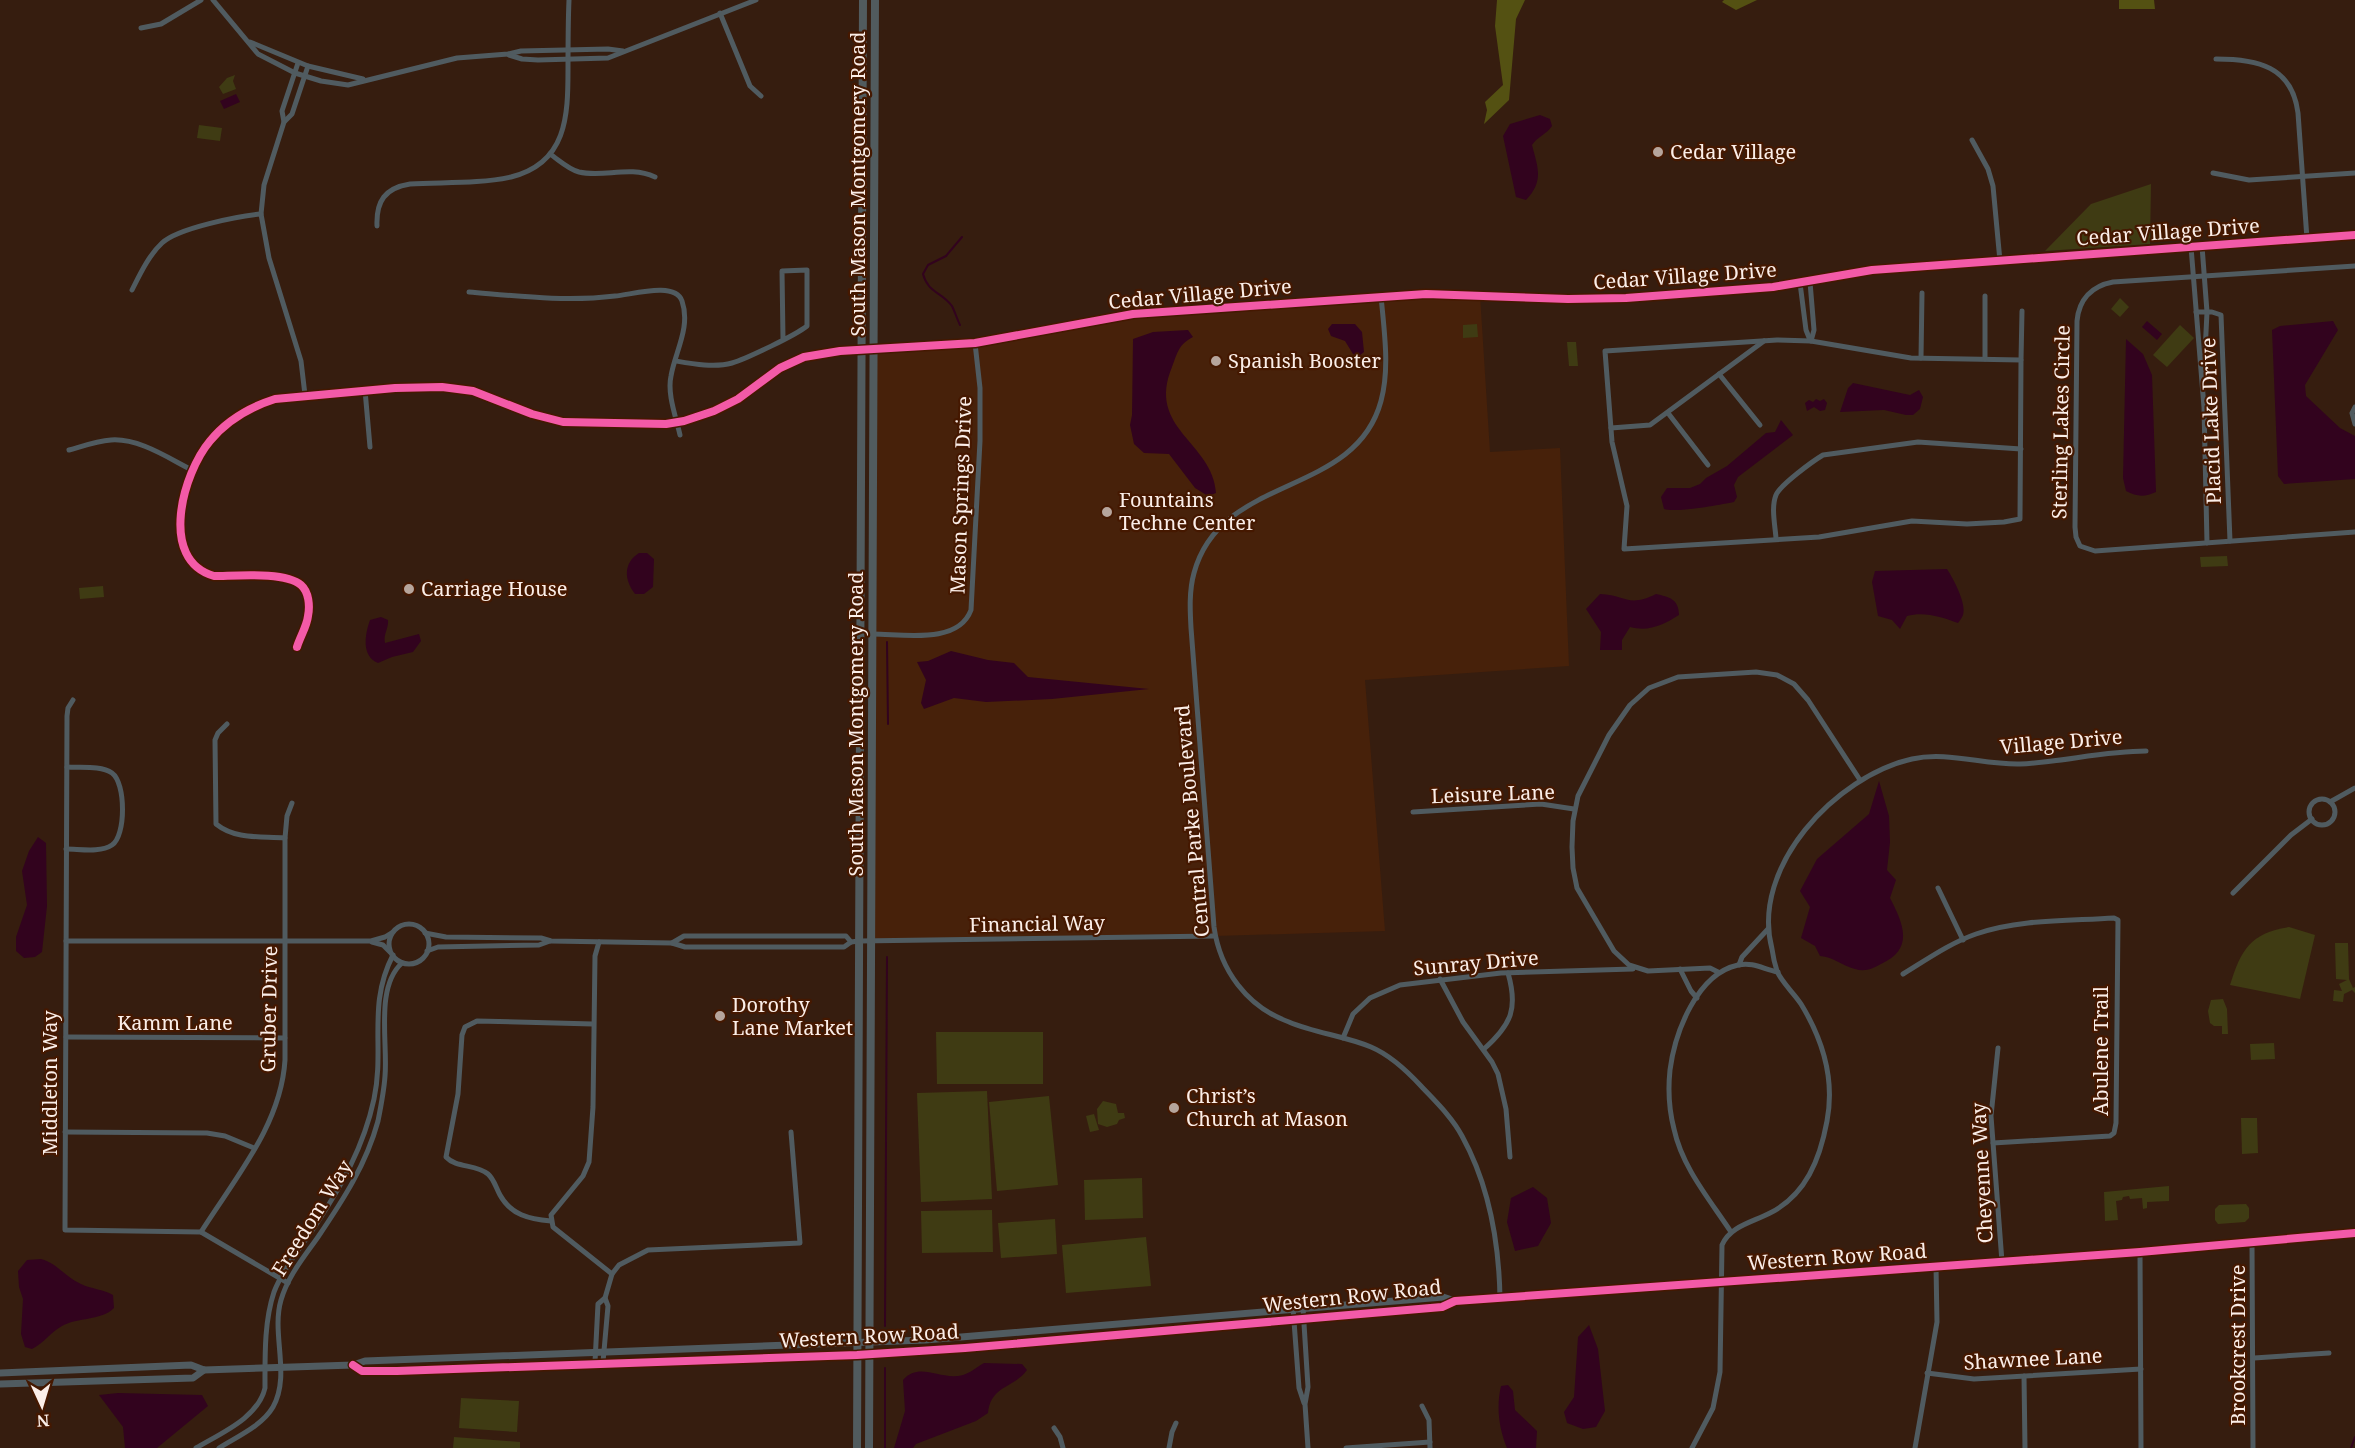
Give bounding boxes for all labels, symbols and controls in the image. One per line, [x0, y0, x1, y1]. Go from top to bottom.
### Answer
street label: South Mason Montgomery Road [844, 32, 871, 337]
place label: Cedar Village [1670, 138, 1796, 165]
marker: Cedar Village [1651, 145, 1665, 159]
street label: Cedar Village Drive [2075, 212, 2261, 251]
street label: Cedar Village Drive [1592, 256, 1778, 295]
street label: Cedar Village Drive [1107, 272, 1293, 315]
street label: Sterling Lakes Circle [2045, 325, 2076, 519]
street label: Placid Lake Drive [2194, 337, 2227, 505]
place label: Spanish Booster [1228, 347, 1382, 374]
marker: Spanish Booster [1209, 354, 1223, 368]
street label: Mason Springs Drive [944, 395, 977, 594]
place label: Fountains Techne Center [1119, 486, 1256, 536]
marker: Fountains Techne Center [1100, 505, 1114, 519]
street label: South Mason Montgomery Road [842, 572, 869, 877]
place label: Carriage House [421, 575, 568, 602]
marker: Carriage House [402, 582, 416, 596]
street label: Central Parke Boulevard [1168, 704, 1215, 938]
street label: Village Drive [1999, 723, 2123, 760]
street label: Leisure Lane [1431, 778, 1555, 809]
street label: Financial Way [969, 909, 1106, 938]
street label: Sunray Drive [1412, 944, 1540, 981]
street label: Gruber Drive [254, 945, 283, 1073]
street label: Abulene Trail [2087, 986, 2114, 1116]
place label: Dorothy Lane Market [732, 991, 853, 1041]
street label: Kamm Lane [117, 1009, 233, 1036]
marker: Dorothy Lane Market [713, 1009, 727, 1023]
street label: Middleton Way [36, 1010, 63, 1156]
place label: Christ’s Church at Mason [1186, 1082, 1348, 1132]
marker: Christ’s Church at Mason [1167, 1101, 1181, 1115]
street label: Cheyenne Way [1964, 1101, 1999, 1244]
street label: Freedom Way [265, 1154, 358, 1281]
street label: Western Row Road [1746, 1237, 1928, 1276]
street label: Brookcrest Drive [2224, 1265, 2251, 1425]
street label: Western Row Road [1261, 1273, 1443, 1318]
street label: Western Row Road [778, 1317, 960, 1354]
street label: Shawnee Lane [1963, 1341, 2103, 1376]
north arrow [12, 1376, 72, 1436]
text: N [36, 1410, 50, 1432]

